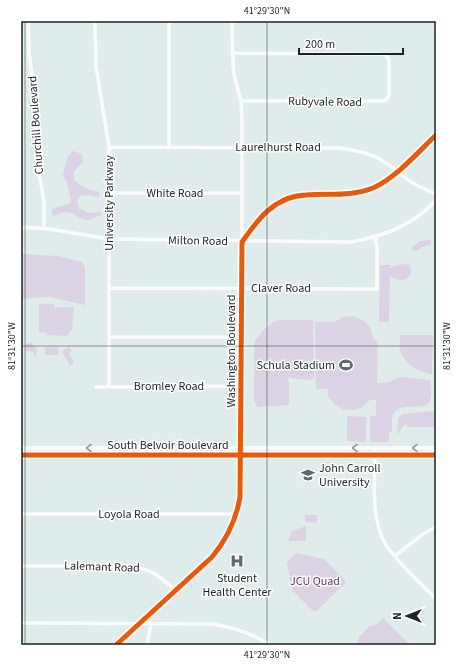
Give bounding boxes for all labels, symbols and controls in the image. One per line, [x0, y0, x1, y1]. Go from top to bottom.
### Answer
text: 41°29'30"N [244, 4, 290, 18]
scale bar [299, 30, 403, 56]
text: 200 m [305, 36, 335, 53]
street label: Churchill Boulevard [24, 75, 48, 175]
street label: Rubyvale Road [288, 93, 362, 111]
street label: Laurelhurst Road [235, 139, 321, 156]
street label: University Parkway [101, 155, 118, 251]
street label: White Road [147, 185, 203, 202]
street label: Milton Road [168, 232, 228, 250]
street label: Claver Road [251, 280, 311, 297]
street label: Washington Boulevard [223, 294, 240, 408]
text: 81°31'30"W [5, 322, 19, 370]
text: 81°31'30"W [440, 322, 454, 370]
place label: Schula Stadium [256, 357, 335, 374]
sports icon: Schula Stadium [338, 357, 354, 373]
street label: Bromley Road [134, 378, 204, 395]
street label: South Belvoir Boulevard [107, 437, 229, 454]
one-way arrow [86, 444, 92, 452]
one-way arrow [352, 444, 358, 452]
one-way arrow [412, 444, 418, 452]
place label: John Carroll University [319, 460, 380, 491]
school or university icon: John Carroll University [300, 467, 316, 483]
street label: Loyola Road [98, 506, 160, 523]
hospital icon: Student Health Center [229, 553, 245, 569]
street label: Lalemant Road [64, 557, 140, 577]
place label: Student Health Center [202, 570, 272, 601]
park label: JCU Quad [290, 573, 340, 590]
north arrow [387, 596, 427, 636]
text: N [390, 612, 405, 620]
text: 41°29'30"N [244, 648, 290, 662]

